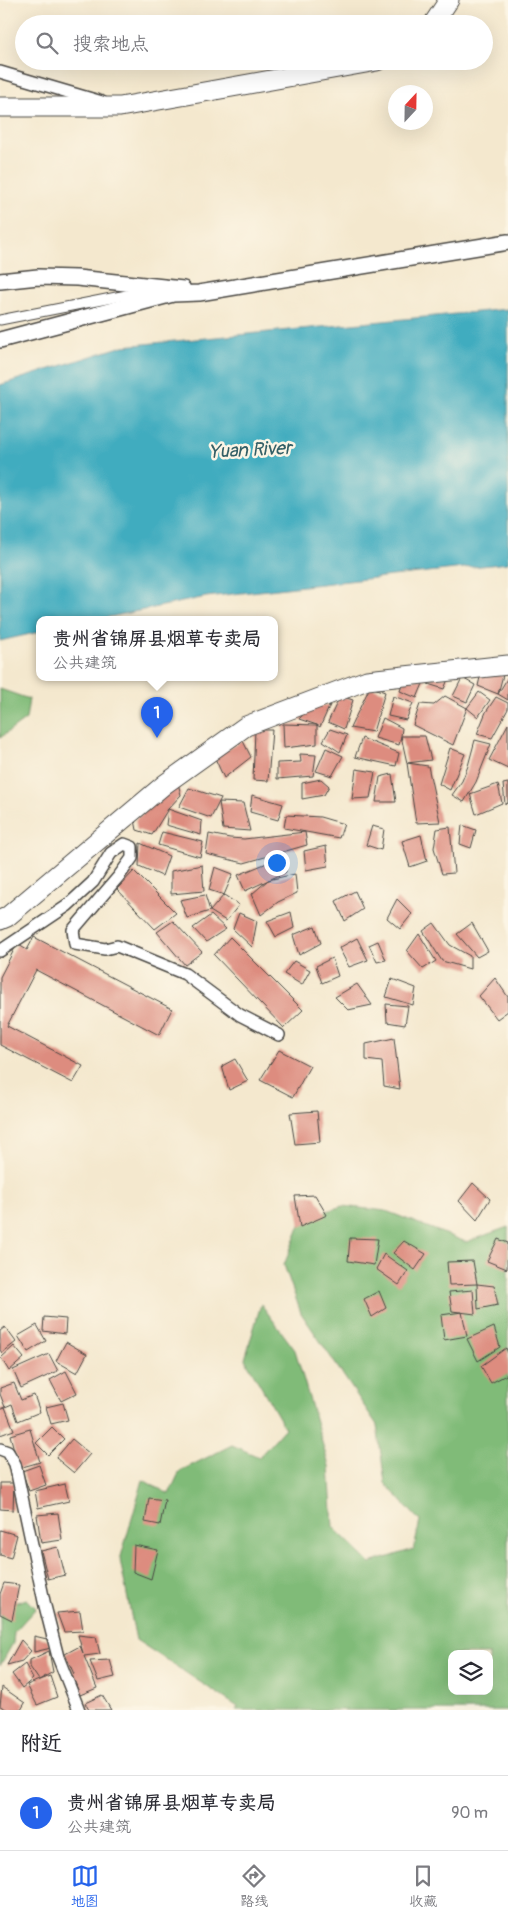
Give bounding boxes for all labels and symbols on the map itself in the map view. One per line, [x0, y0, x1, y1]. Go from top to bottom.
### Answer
north arrow [388, 85, 433, 130]
water label: Yuan River [208, 436, 294, 464]
pin: 1 [141, 697, 173, 738]
your location [264, 850, 290, 876]

